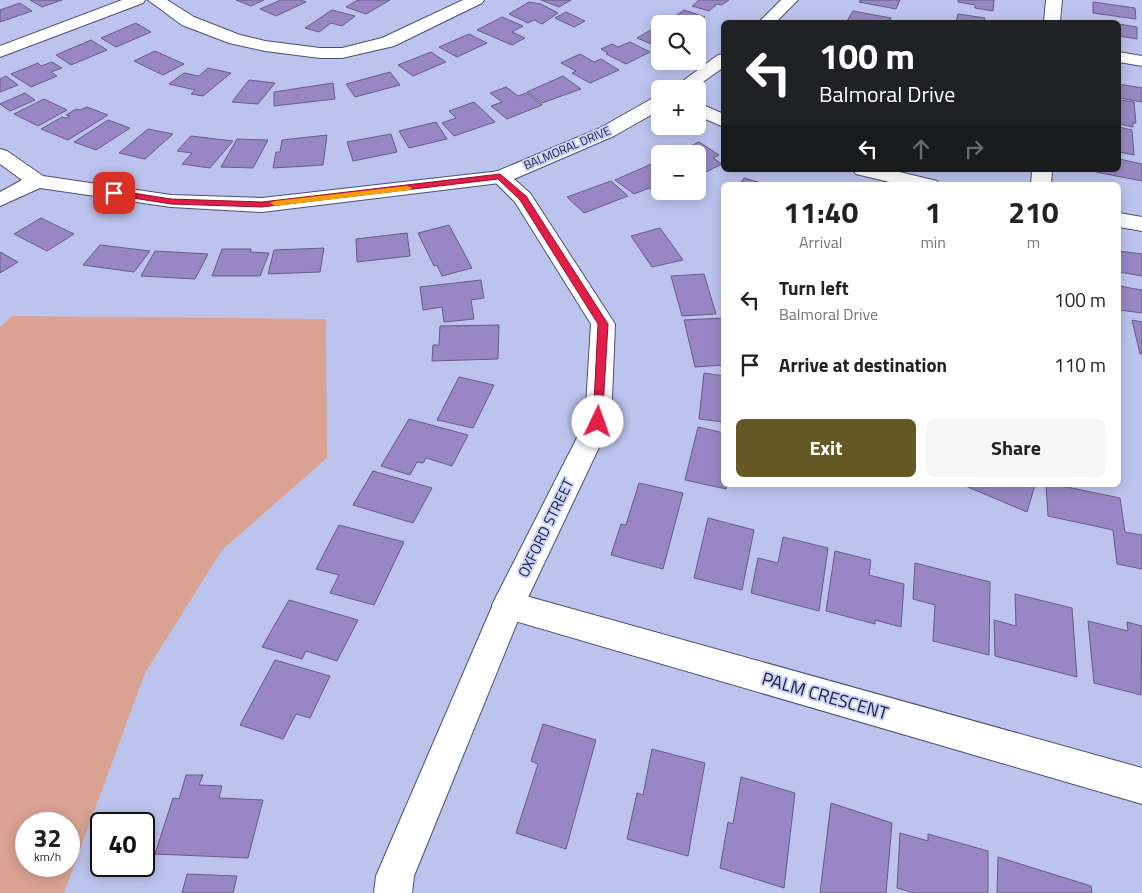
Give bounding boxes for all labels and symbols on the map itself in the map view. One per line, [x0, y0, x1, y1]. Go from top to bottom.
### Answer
street label: BALMORAL DRIVE [520, 121, 614, 174]
pin [93, 172, 135, 214]
position arrow [571, 395, 623, 447]
street label: OXFORD STREET [512, 474, 580, 581]
street label: PALM CRESCENT [759, 665, 892, 727]
speed limit sign: 40 [90, 812, 155, 877]

